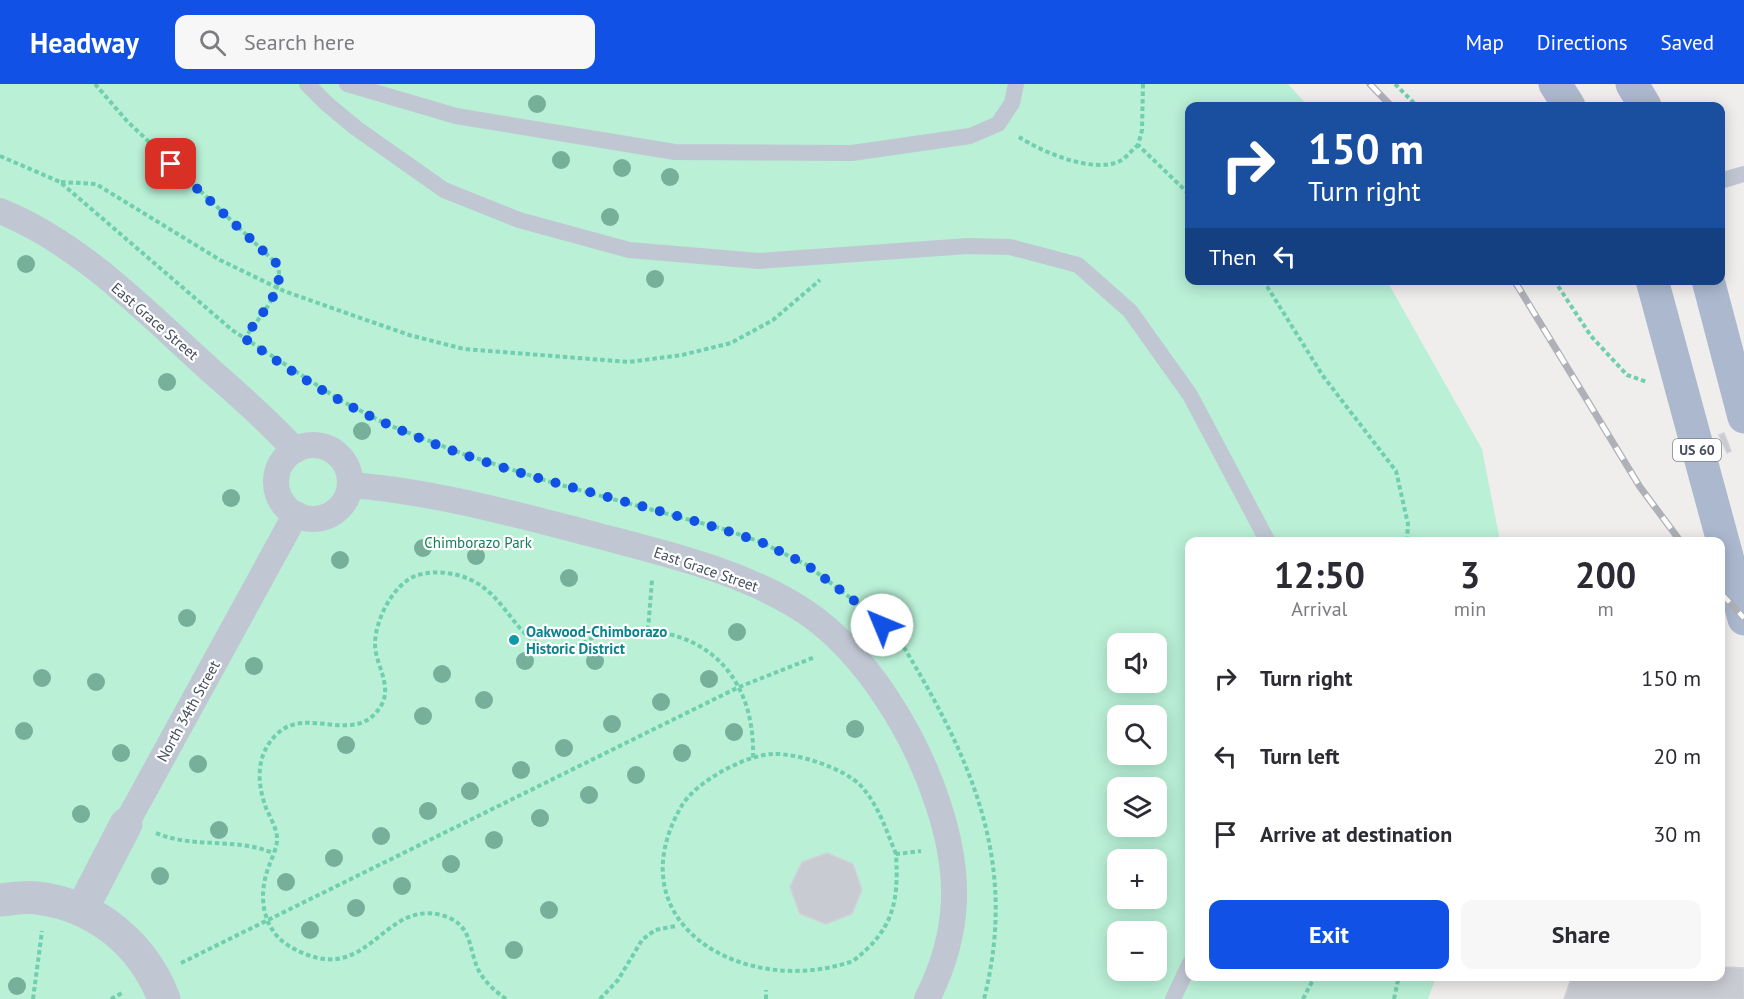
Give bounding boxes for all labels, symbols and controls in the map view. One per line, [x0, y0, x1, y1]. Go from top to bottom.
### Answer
search box [175, 15, 595, 69]
text: Headway [30, 24, 139, 61]
icon: search [196, 26, 229, 59]
text: Search here [244, 28, 355, 56]
text: Map [1465, 29, 1504, 56]
text: Directions [1537, 29, 1628, 56]
text: Saved [1661, 29, 1714, 56]
text: 150 m [1308, 121, 1424, 176]
icon: right [1209, 126, 1287, 204]
pin [145, 138, 196, 189]
icon: arrive [154, 147, 187, 180]
text: Turn right [1308, 174, 1421, 208]
icon: left [1268, 240, 1301, 273]
text: Then [1209, 243, 1256, 271]
street label: East Grace Street [108, 278, 202, 364]
road number: US 60 [1673, 439, 1721, 461]
park label: Chimborazo Park [424, 533, 533, 552]
street label: East Grace Street [651, 542, 761, 596]
text: 12:50 [1274, 551, 1365, 598]
text: 3 [1460, 551, 1480, 598]
text: 200 [1575, 551, 1636, 598]
position arrow [850, 593, 914, 657]
text: Arrival [1291, 596, 1347, 622]
text: min [1454, 596, 1486, 622]
text: m [1598, 596, 1614, 622]
place label: Oakwood-Chimborazo Historic District [526, 622, 667, 658]
marker: Oakwood-Chimborazo Historic District [507, 633, 521, 647]
map controls [1107, 633, 1167, 981]
button: sound [1107, 633, 1167, 693]
street label: North 34th Street [152, 657, 224, 765]
icon: right [1209, 662, 1242, 695]
text: Turn right [1260, 664, 1352, 692]
text: 150 m [1641, 664, 1701, 692]
button: search [1107, 705, 1167, 765]
icon: left [1209, 740, 1242, 773]
text: Turn left [1260, 742, 1340, 770]
text: 20 m [1653, 742, 1701, 770]
button: layers [1107, 777, 1167, 837]
icon: arrive [1209, 818, 1242, 851]
text: Arrive at destination [1260, 820, 1452, 848]
text: 30 m [1653, 820, 1701, 848]
button: + [1107, 849, 1167, 909]
button: Exit [1209, 900, 1449, 969]
button: Share [1461, 900, 1701, 969]
button: − [1107, 921, 1167, 981]

